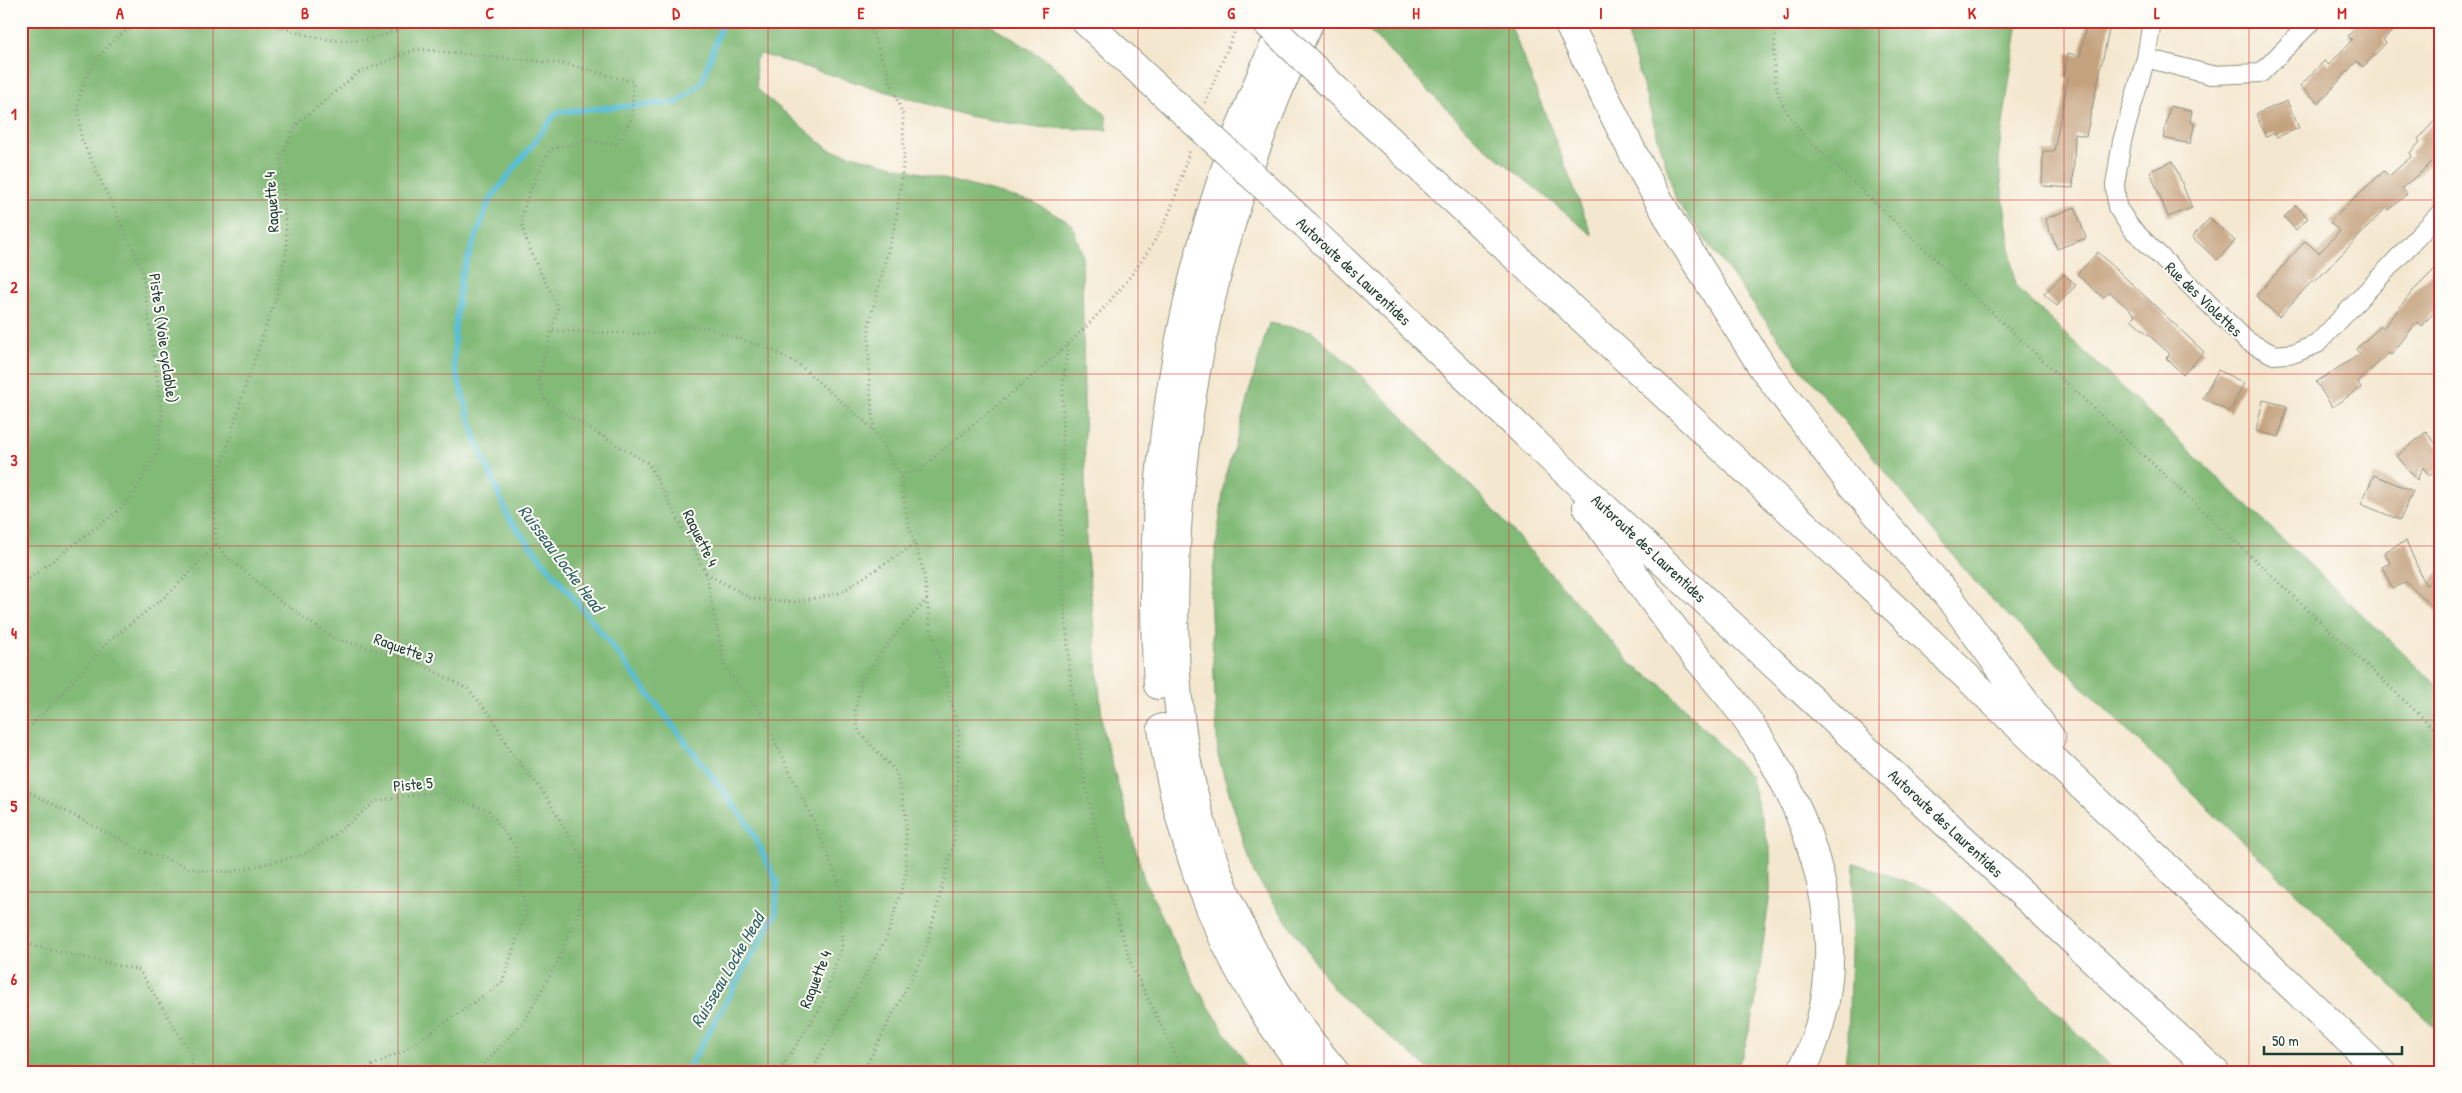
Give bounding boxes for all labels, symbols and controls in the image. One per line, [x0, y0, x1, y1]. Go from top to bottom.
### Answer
text: A [116, 2, 124, 24]
text: B [301, 2, 309, 24]
text: C [486, 2, 495, 24]
text: D [672, 2, 680, 24]
text: E [857, 2, 865, 24]
text: F [1042, 2, 1050, 24]
text: G [1227, 2, 1235, 24]
text: H [1412, 2, 1420, 24]
text: I [1599, 2, 1603, 24]
text: J [1783, 2, 1789, 24]
text: K [1968, 2, 1977, 24]
text: L [2154, 2, 2160, 24]
text: M [2337, 2, 2347, 24]
text: 1 [11, 103, 17, 125]
street label: Raquette 4 [258, 171, 284, 233]
street label: Autoroute des Laurentides [1292, 212, 1416, 330]
street label: Rue des Violettes [2161, 257, 2247, 341]
street label: Piste 5 (Voie cyclable) [144, 272, 184, 404]
text: 2 [10, 276, 18, 298]
text: 3 [10, 449, 18, 471]
street label: Autoroute des Laurentides [1587, 489, 1711, 607]
water label: Ruisseau Locke Head [512, 499, 611, 619]
street label: Raquette 4 [678, 506, 724, 570]
text: 4 [11, 622, 17, 644]
street label: Raquette 3 [371, 627, 437, 669]
street label: Autoroute des Laurentides [1884, 764, 2008, 882]
street label: Piste 5 [392, 771, 434, 797]
text: 5 [11, 795, 18, 817]
water label: Ruisseau Locke Head [684, 906, 771, 1032]
street label: Raquette 4 [793, 947, 837, 1011]
text: 6 [11, 968, 18, 990]
scale bar [2264, 1023, 2402, 1055]
text: 50 m [2272, 1030, 2299, 1051]

